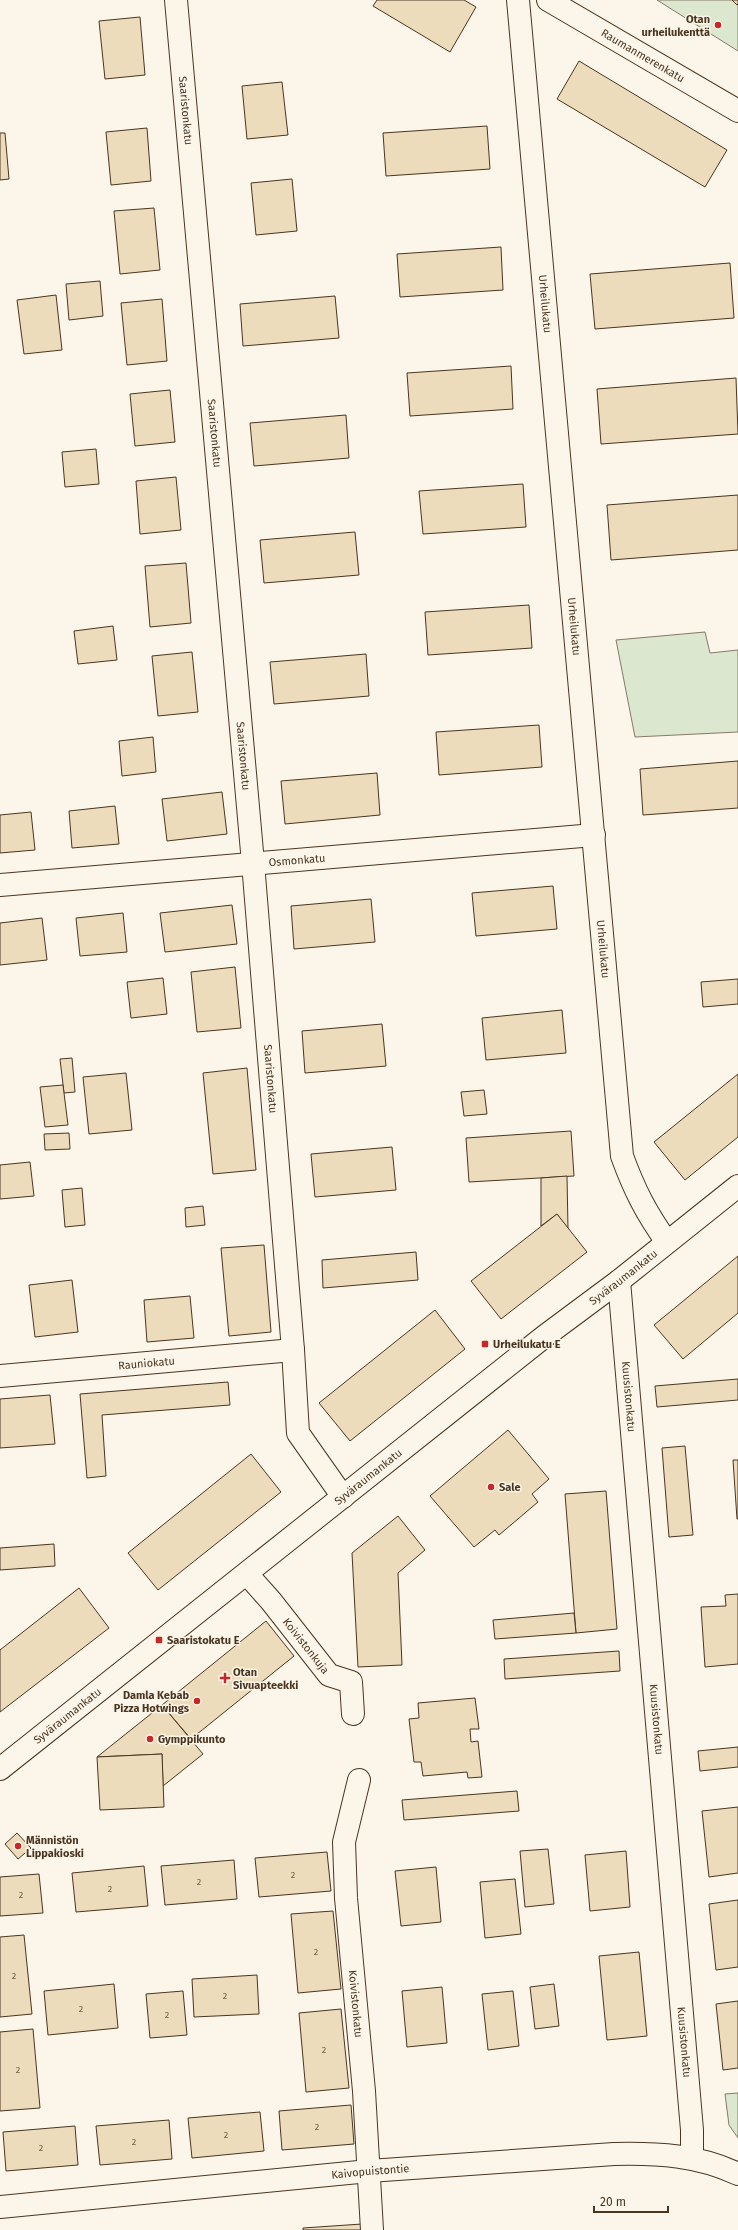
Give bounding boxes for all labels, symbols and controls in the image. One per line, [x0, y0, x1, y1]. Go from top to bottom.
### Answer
place label: Otan urheilukenttä [641, 13, 710, 39]
marker: Otan urheilukenttä [713, 20, 723, 30]
street label: Raumanmerenkatu [599, 26, 687, 85]
street label: Saaristonkatu [176, 76, 195, 146]
street label: Urheilukatu [536, 274, 554, 334]
street label: Saaristonkatu [205, 398, 224, 468]
street label: Urheilukatu [565, 597, 583, 656]
street label: Saaristonkatu [233, 721, 252, 791]
street label: Osmonkatu [268, 852, 326, 869]
street label: Urheilukatu [594, 919, 612, 979]
street label: Saaristonkatu [261, 1044, 280, 1114]
street label: Syväraumankatu [587, 1247, 660, 1308]
place label: Urheilukatu E [493, 1338, 561, 1351]
marker: Urheilukatu E [480, 1339, 490, 1349]
street label: Rauniokatu [118, 1355, 175, 1372]
street label: Kuusistonkatu [619, 1361, 638, 1433]
street label: Syväraumankatu [332, 1446, 405, 1508]
place label: Sale [499, 1481, 521, 1494]
marker: Sale [486, 1482, 496, 1492]
street label: Koivistonkuja [280, 1616, 332, 1677]
place label: Saaristokatu E [167, 1634, 240, 1647]
marker: Saaristokatu E [154, 1635, 164, 1645]
place label: Otan Sivuapteekki [233, 1666, 298, 1692]
marker: Otan Sivuapteekki [220, 1673, 230, 1683]
street label: Kuusistonkatu [647, 1683, 666, 1755]
street label: Syväraumankatu [31, 1685, 104, 1747]
place label: Damla Kebab Pizza Hotwings [114, 1689, 190, 1715]
marker: Damla Kebab Pizza Hotwings [192, 1696, 202, 1706]
place label: Gymppikunto [158, 1733, 226, 1746]
marker: Gymppikunto [145, 1734, 155, 1744]
place label: Männistön Lippakioski [26, 1834, 84, 1860]
marker: Männistön Lippakioski [13, 1841, 23, 1851]
house number: 2 [291, 1870, 295, 1880]
house number: 2 [197, 1877, 201, 1887]
house number: 2 [108, 1884, 112, 1894]
house number: 2 [19, 1890, 23, 1900]
house number: 2 [314, 1947, 318, 1957]
street label: Koivistonkatu [346, 1969, 365, 2038]
house number: 2 [12, 1971, 16, 1981]
house number: 2 [223, 1991, 227, 2001]
house number: 2 [79, 2004, 83, 2014]
street label: Kuusistonkatu [674, 2006, 693, 2078]
house number: 2 [165, 2010, 169, 2020]
house number: 2 [322, 2045, 326, 2055]
house number: 2 [16, 2065, 20, 2075]
house number: 2 [315, 2122, 319, 2132]
house number: 2 [224, 2130, 228, 2140]
house number: 2 [132, 2137, 136, 2147]
house number: 2 [39, 2143, 43, 2153]
street label: Kaivopuistontie [331, 2162, 410, 2182]
scale bar [594, 2188, 668, 2214]
text: 20 m [600, 2195, 626, 2209]

